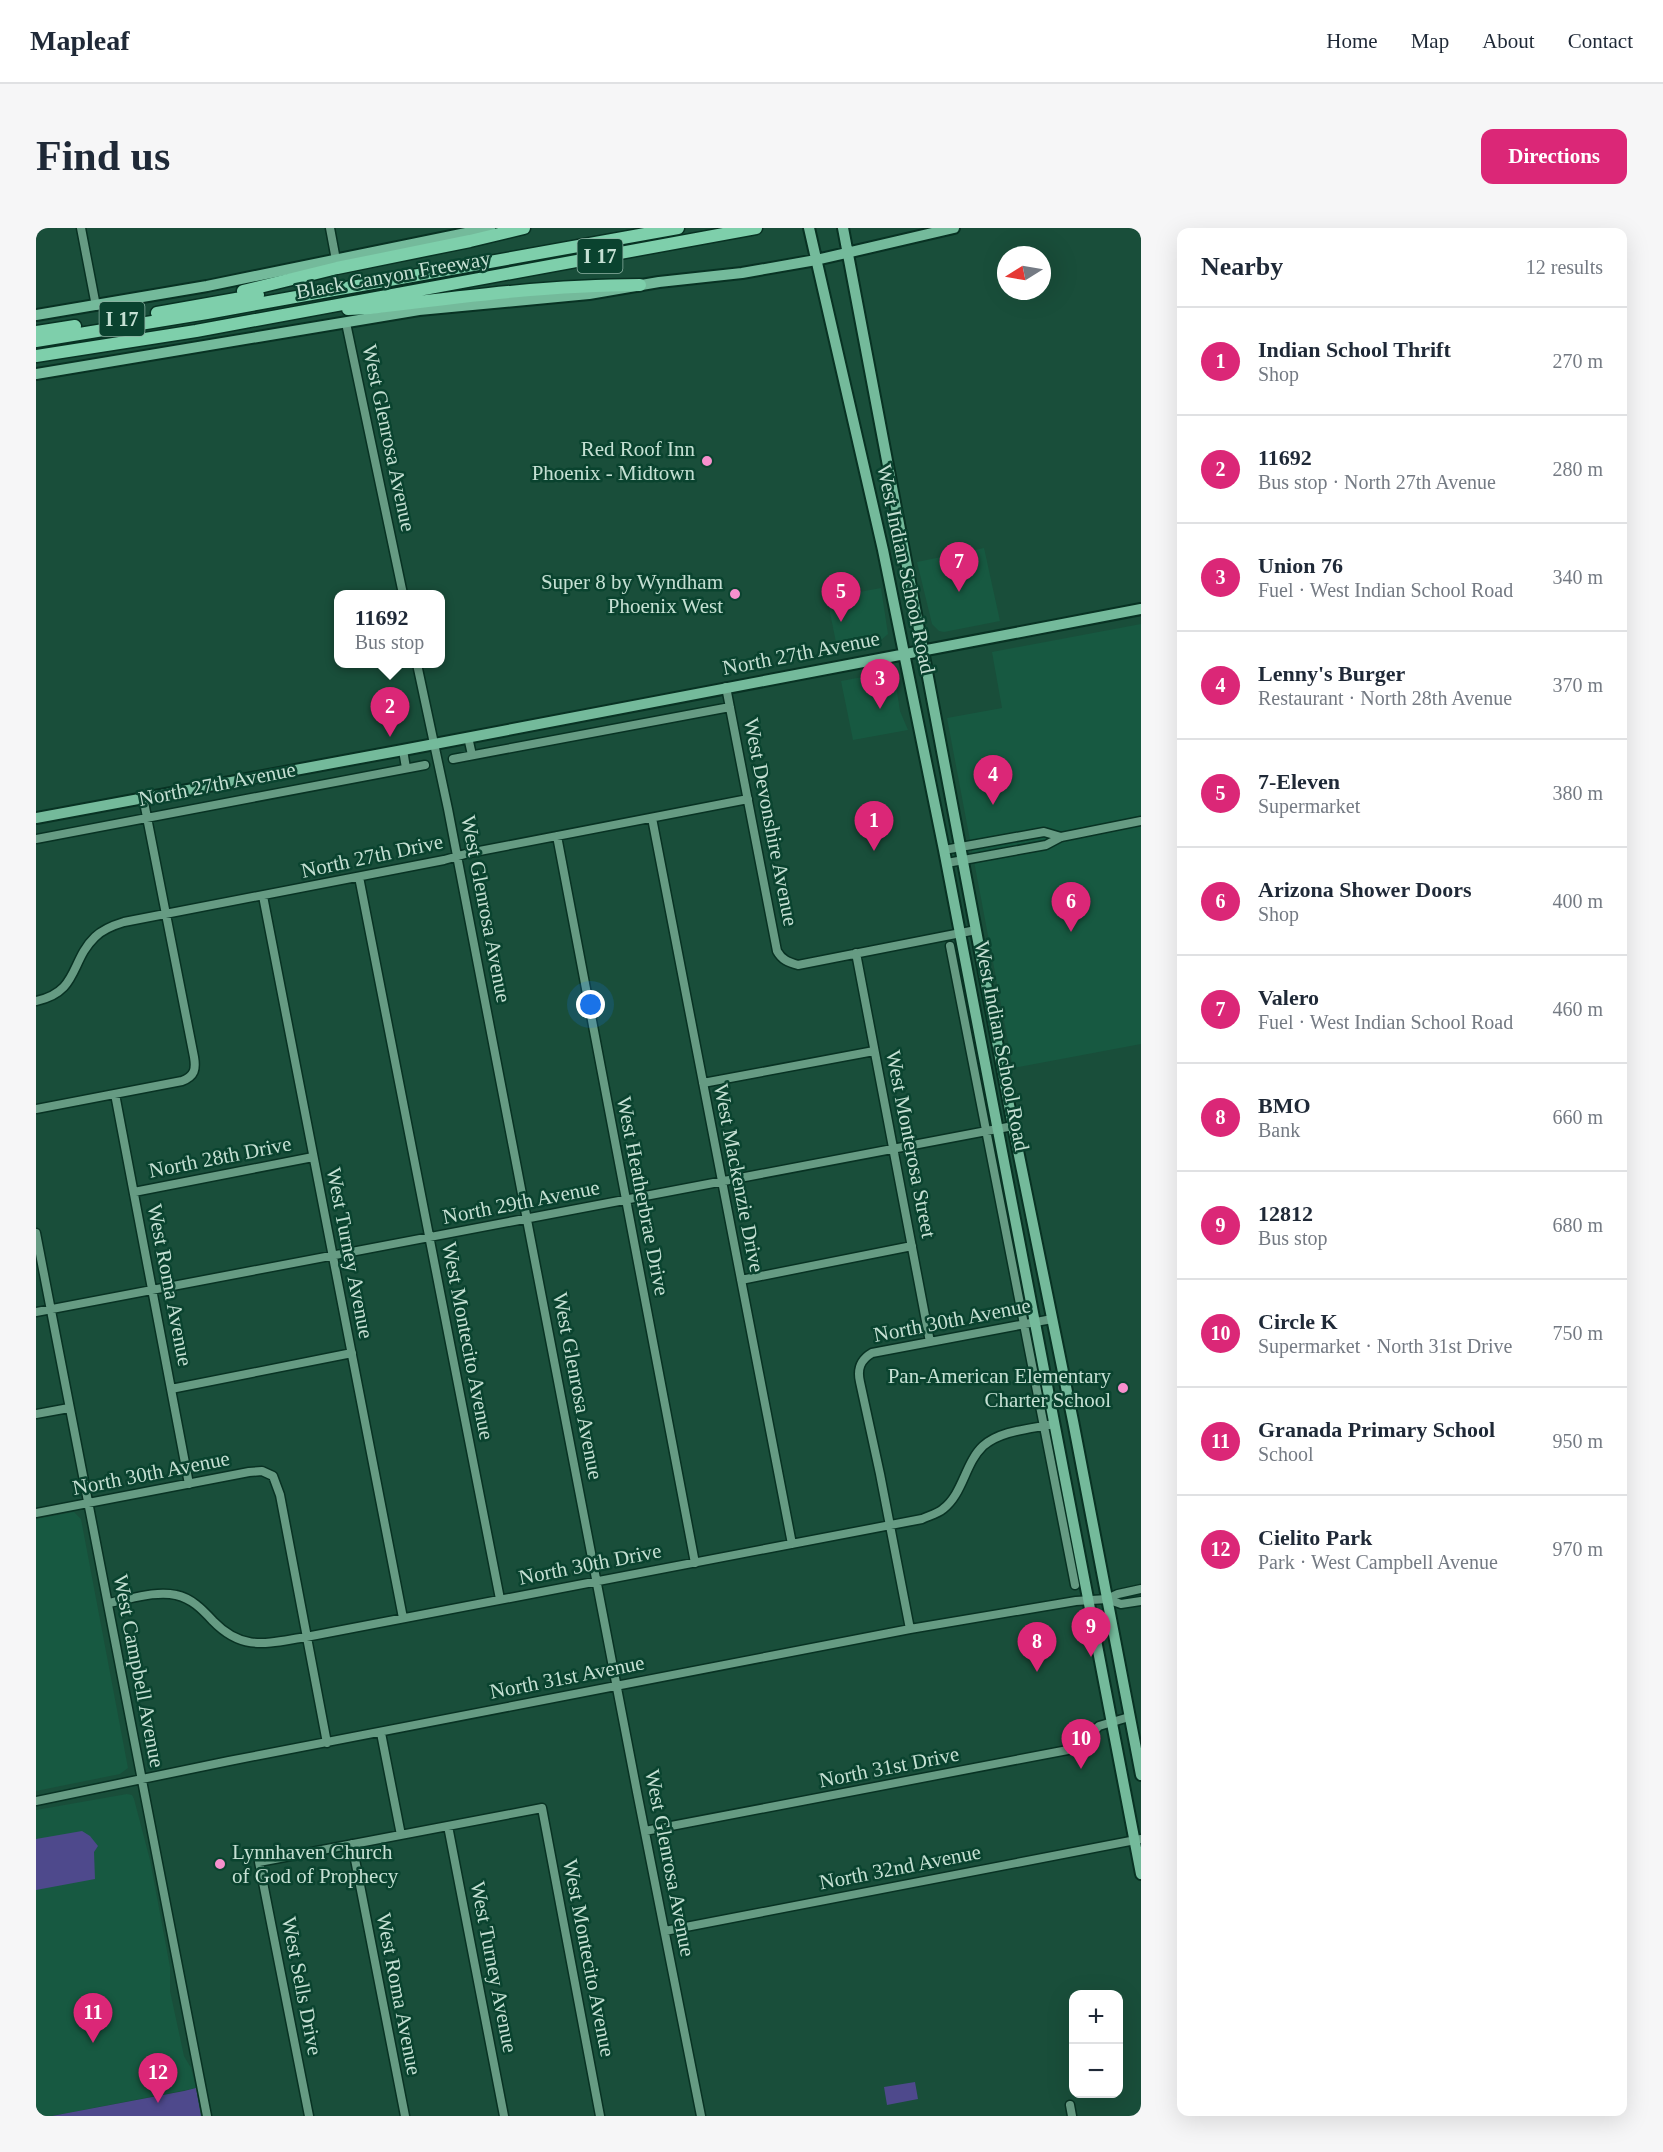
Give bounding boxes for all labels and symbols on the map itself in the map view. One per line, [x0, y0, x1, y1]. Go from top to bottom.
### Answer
road number: I 17 [578, 239, 622, 273]
street label: Black Canyon Freeway [294, 246, 493, 304]
north arrow [997, 246, 1051, 300]
road number: I 17 [100, 302, 145, 336]
street label: West Glenrosa Avenue [357, 342, 421, 534]
place label: Red Roof Inn Phoenix - Midtown [532, 437, 695, 485]
marker: Red Roof Inn Phoenix - Midtown [700, 454, 714, 468]
street label: West Indian School Road [872, 462, 940, 676]
pin: 7 [940, 542, 978, 592]
place label: Super 8 by Wyndham Phoenix West [541, 570, 723, 618]
pin: 5 [822, 572, 860, 622]
marker: Super 8 by Wyndham Phoenix West [728, 587, 742, 601]
street label: North 27th Avenue [720, 626, 882, 680]
pin: 3 [860, 660, 900, 709]
pin: 2 [370, 688, 410, 737]
street label: West Devonshire Avenue [739, 716, 803, 928]
pin: 4 [974, 756, 1012, 805]
street label: North 27th Avenue [136, 757, 298, 811]
pin: 1 [854, 802, 894, 851]
street label: West Glenrosa Avenue [456, 813, 516, 1005]
street label: North 27th Drive [299, 829, 445, 883]
pin: 6 [1052, 882, 1090, 932]
street label: West Indian School Road [970, 939, 1034, 1154]
your location [576, 990, 605, 1019]
street label: West Monterosa Street [881, 1048, 941, 1240]
street label: West Mackenzie Drive [709, 1082, 769, 1274]
street label: West Heatherbrae Drive [612, 1094, 674, 1298]
street label: North 28th Drive [147, 1131, 293, 1183]
street label: West Turney Avenue [322, 1165, 378, 1341]
street label: North 29th Avenue [440, 1175, 602, 1229]
street label: West Roma Avenue [143, 1202, 197, 1368]
street label: West Montecito Avenue [437, 1240, 499, 1442]
street label: West Glenrosa Avenue [548, 1290, 608, 1482]
street label: North 30th Avenue [871, 1293, 1033, 1347]
place label: Pan-American Elementary Charter School [888, 1364, 1111, 1412]
marker: Pan-American Elementary Charter School [1116, 1381, 1130, 1395]
street label: North 30th Avenue [70, 1446, 232, 1500]
street label: North 30th Drive [517, 1538, 663, 1590]
street label: West Campbell Avenue [109, 1572, 169, 1770]
pin: 9 [1072, 1608, 1110, 1657]
pin: 8 [1018, 1622, 1056, 1672]
street label: North 31st Avenue [488, 1650, 646, 1704]
pin: 10 [1062, 1720, 1100, 1769]
street label: North 31st Drive [817, 1742, 961, 1792]
street label: West Glenrosa Avenue [640, 1767, 700, 1959]
place label: Lynnhaven Church of God of Prophecy [232, 1840, 399, 1888]
street label: North 32nd Avenue [817, 1840, 983, 1894]
marker: Lynnhaven Church of God of Prophecy [213, 1857, 227, 1871]
street label: West Montecito Avenue [558, 1857, 620, 2059]
street label: West Turney Avenue [466, 1879, 522, 2055]
street label: West Roma Avenue [372, 1911, 426, 2077]
street label: West Sells Drive [277, 1915, 327, 2057]
pin: 11 [74, 1994, 112, 2043]
pin: 12 [138, 2054, 178, 2103]

